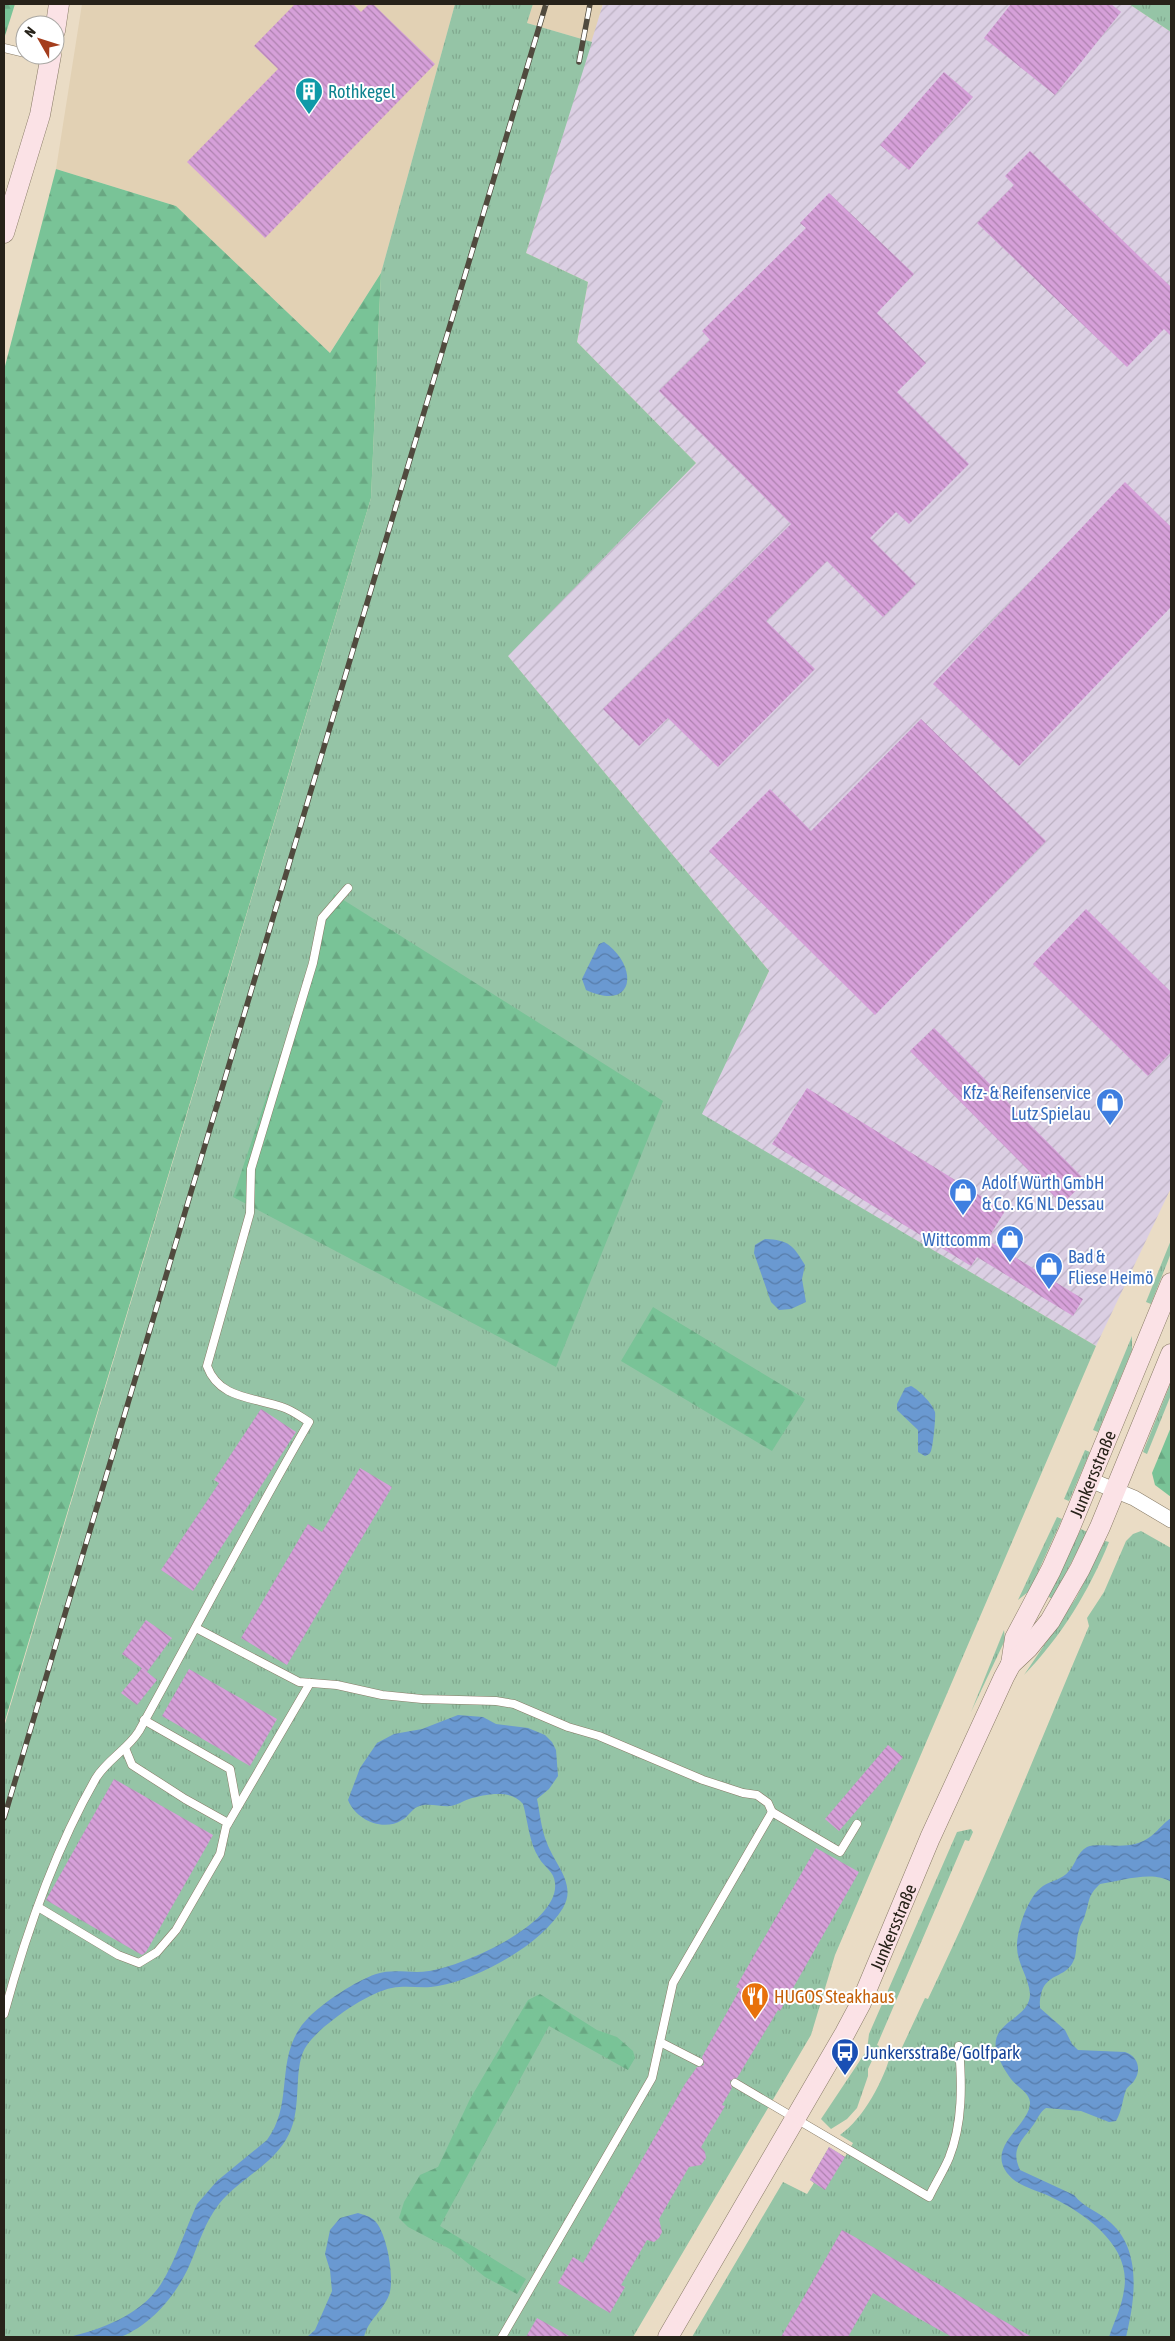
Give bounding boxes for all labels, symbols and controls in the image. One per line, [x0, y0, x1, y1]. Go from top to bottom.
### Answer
north arrow [15, 15, 65, 65]
text: N [21, 24, 39, 40]
building icon: Rothkegel [294, 76, 324, 115]
place label: Rothkegel [328, 81, 396, 102]
place label: Kfz- & Reifenservice Lutz Spielau [963, 1082, 1091, 1124]
shop icon: Kfz- & Reifenservice Lutz Spielau [1095, 1087, 1125, 1126]
place label: Adolf Würth GmbH & Co. KG NL Dessau [982, 1172, 1105, 1214]
shop icon: Adolf Würth GmbH & Co. KG NL Dessau [948, 1177, 978, 1216]
shop icon: Wittcomm [995, 1224, 1025, 1263]
place label: Wittcomm [923, 1229, 991, 1250]
place label: Bad & Fliese Heimö [1068, 1246, 1154, 1288]
shop icon: Bad & Fliese Heimö [1034, 1251, 1064, 1290]
street label: Junkersstraße [1065, 1427, 1120, 1520]
street label: Junkersstraße [865, 1881, 920, 1974]
restaurant icon: HUGOS Steakhaus [740, 1981, 770, 2020]
place label: HUGOS Steakhaus [774, 1986, 894, 2007]
bus stop icon: Junkersstraße/Golfpark [830, 2037, 860, 2076]
place label: Junkersstraße/Golfpark [864, 2042, 1020, 2063]

